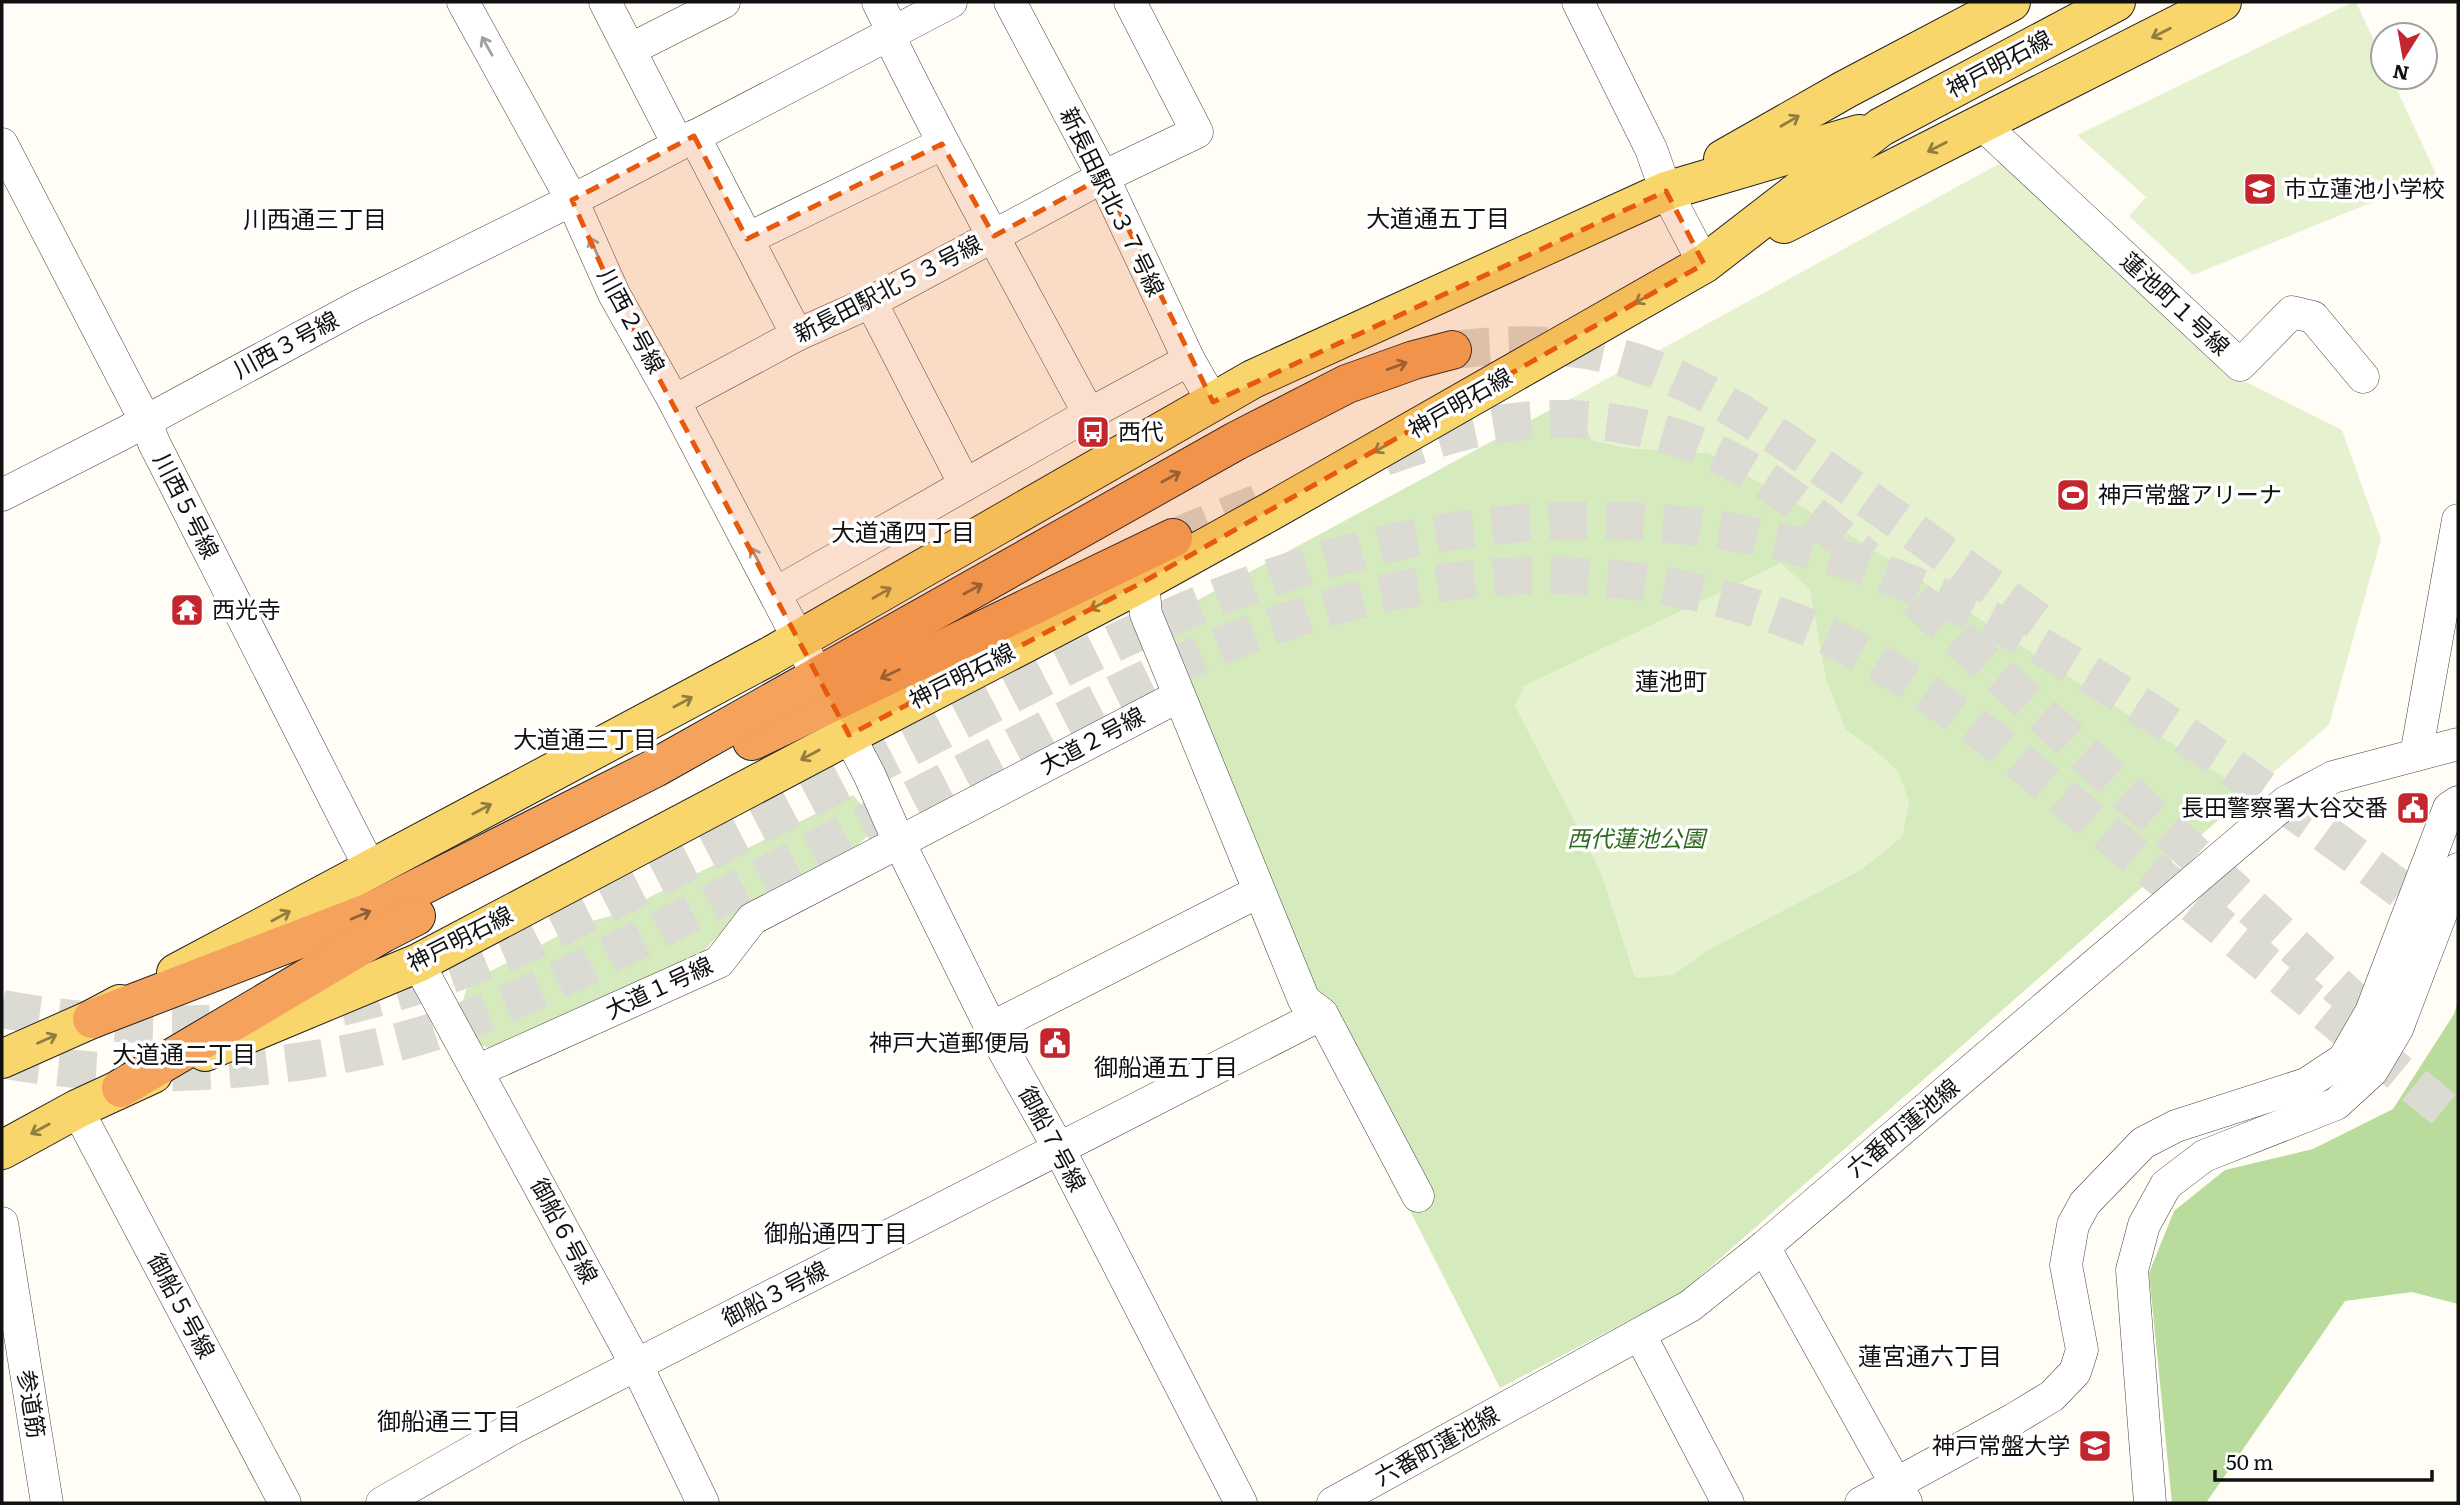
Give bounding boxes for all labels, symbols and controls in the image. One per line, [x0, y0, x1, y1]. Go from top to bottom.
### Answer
street label: 神戸明石線 [1939, 20, 2057, 104]
north arrow [2369, 21, 2439, 91]
one-way arrow [2151, 27, 2172, 41]
one-way arrow [480, 37, 494, 57]
text: N [2390, 58, 2411, 89]
street label: 新長田駅北３７号線 [1053, 101, 1174, 302]
one-way arrow [1779, 114, 1799, 128]
one-way arrow [1927, 141, 1948, 155]
school or university icon: 市立蓮池小学校 [2241, 170, 2279, 208]
place label: 市立蓮池小学校 [2284, 170, 2445, 204]
district label: 大道通五丁目 [1366, 199, 1510, 234]
district label: 川西通三丁目 [243, 200, 387, 235]
street label: 新長田駅北５３号線 [787, 225, 987, 349]
one-way arrow [587, 237, 600, 258]
street label: 蓮池町１号線 [2114, 243, 2238, 362]
street label: 川西２号線 [591, 261, 675, 379]
one-way arrow [1635, 291, 1655, 305]
street label: 川西３号線 [226, 301, 344, 385]
street label: 神戸明石線 [1401, 358, 1517, 445]
one-way arrow [1385, 359, 1407, 371]
bus stop icon: 西代 [1074, 413, 1112, 451]
place label: 西代 [1118, 413, 1164, 447]
one-way arrow [1374, 440, 1394, 454]
street label: 川西５号線 [147, 446, 229, 564]
one-way arrow [1160, 470, 1181, 483]
sports icon: 神戸常盤アリーナ [2054, 476, 2092, 514]
place label: 神戸常盤アリーナ [2098, 476, 2282, 510]
district label: 大道通四丁目 [831, 513, 975, 548]
one-way arrow [749, 547, 763, 568]
one-way arrow [962, 582, 982, 596]
one-way arrow [872, 586, 892, 600]
temple icon: 西光寺 [168, 591, 206, 629]
place label: 西光寺 [212, 591, 281, 625]
one-way arrow [1089, 598, 1109, 612]
street label: 神戸明石線 [902, 633, 1020, 715]
district label: 蓮池町 [1635, 662, 1707, 697]
one-way arrow [880, 668, 901, 681]
one-way arrow [672, 695, 693, 708]
street label: 大道２号線 [1032, 697, 1150, 781]
district label: 大道通三丁目 [513, 720, 657, 755]
one-way arrow [800, 749, 821, 763]
place label: 長田警察署大谷交番 [2181, 789, 2388, 823]
public building icon: 長田警察署大谷交番 [2394, 789, 2432, 827]
one-way arrow [471, 801, 491, 815]
park label: 西代蓮池公園 [1567, 820, 1708, 854]
street label: 神戸明石線 [400, 896, 518, 978]
one-way arrow [350, 907, 372, 920]
one-way arrow [270, 909, 291, 922]
street label: 大道１号線 [599, 946, 717, 1026]
place label: 神戸大道郵便局 [869, 1024, 1030, 1058]
public building icon: 神戸大道郵便局 [1036, 1024, 1074, 1062]
one-way arrow [36, 1032, 57, 1045]
district label: 大道通二丁目 [112, 1035, 256, 1070]
district label: 御船通五丁目 [1094, 1048, 1238, 1083]
street label: 六番町蓮池線 [1838, 1069, 1965, 1184]
street label: 御船７号線 [1012, 1079, 1096, 1197]
one-way arrow [30, 1122, 50, 1136]
street label: 御船６号線 [524, 1171, 608, 1289]
district label: 御船通四丁目 [764, 1214, 908, 1249]
street label: 御船５号線 [141, 1246, 225, 1364]
street label: 御船３号線 [715, 1251, 833, 1333]
district label: 蓮宮通六丁目 [1858, 1337, 2002, 1372]
street label: 参道筋 [11, 1367, 55, 1440]
street label: 六番町蓮池線 [1367, 1396, 1505, 1493]
district label: 御船通三丁目 [377, 1402, 521, 1437]
place label: 神戸常盤大学 [1932, 1427, 2070, 1461]
school or university icon: 神戸常盤大学 [2076, 1427, 2114, 1465]
scale bar [2215, 1438, 2432, 1482]
text: 50 m [2226, 1445, 2273, 1476]

